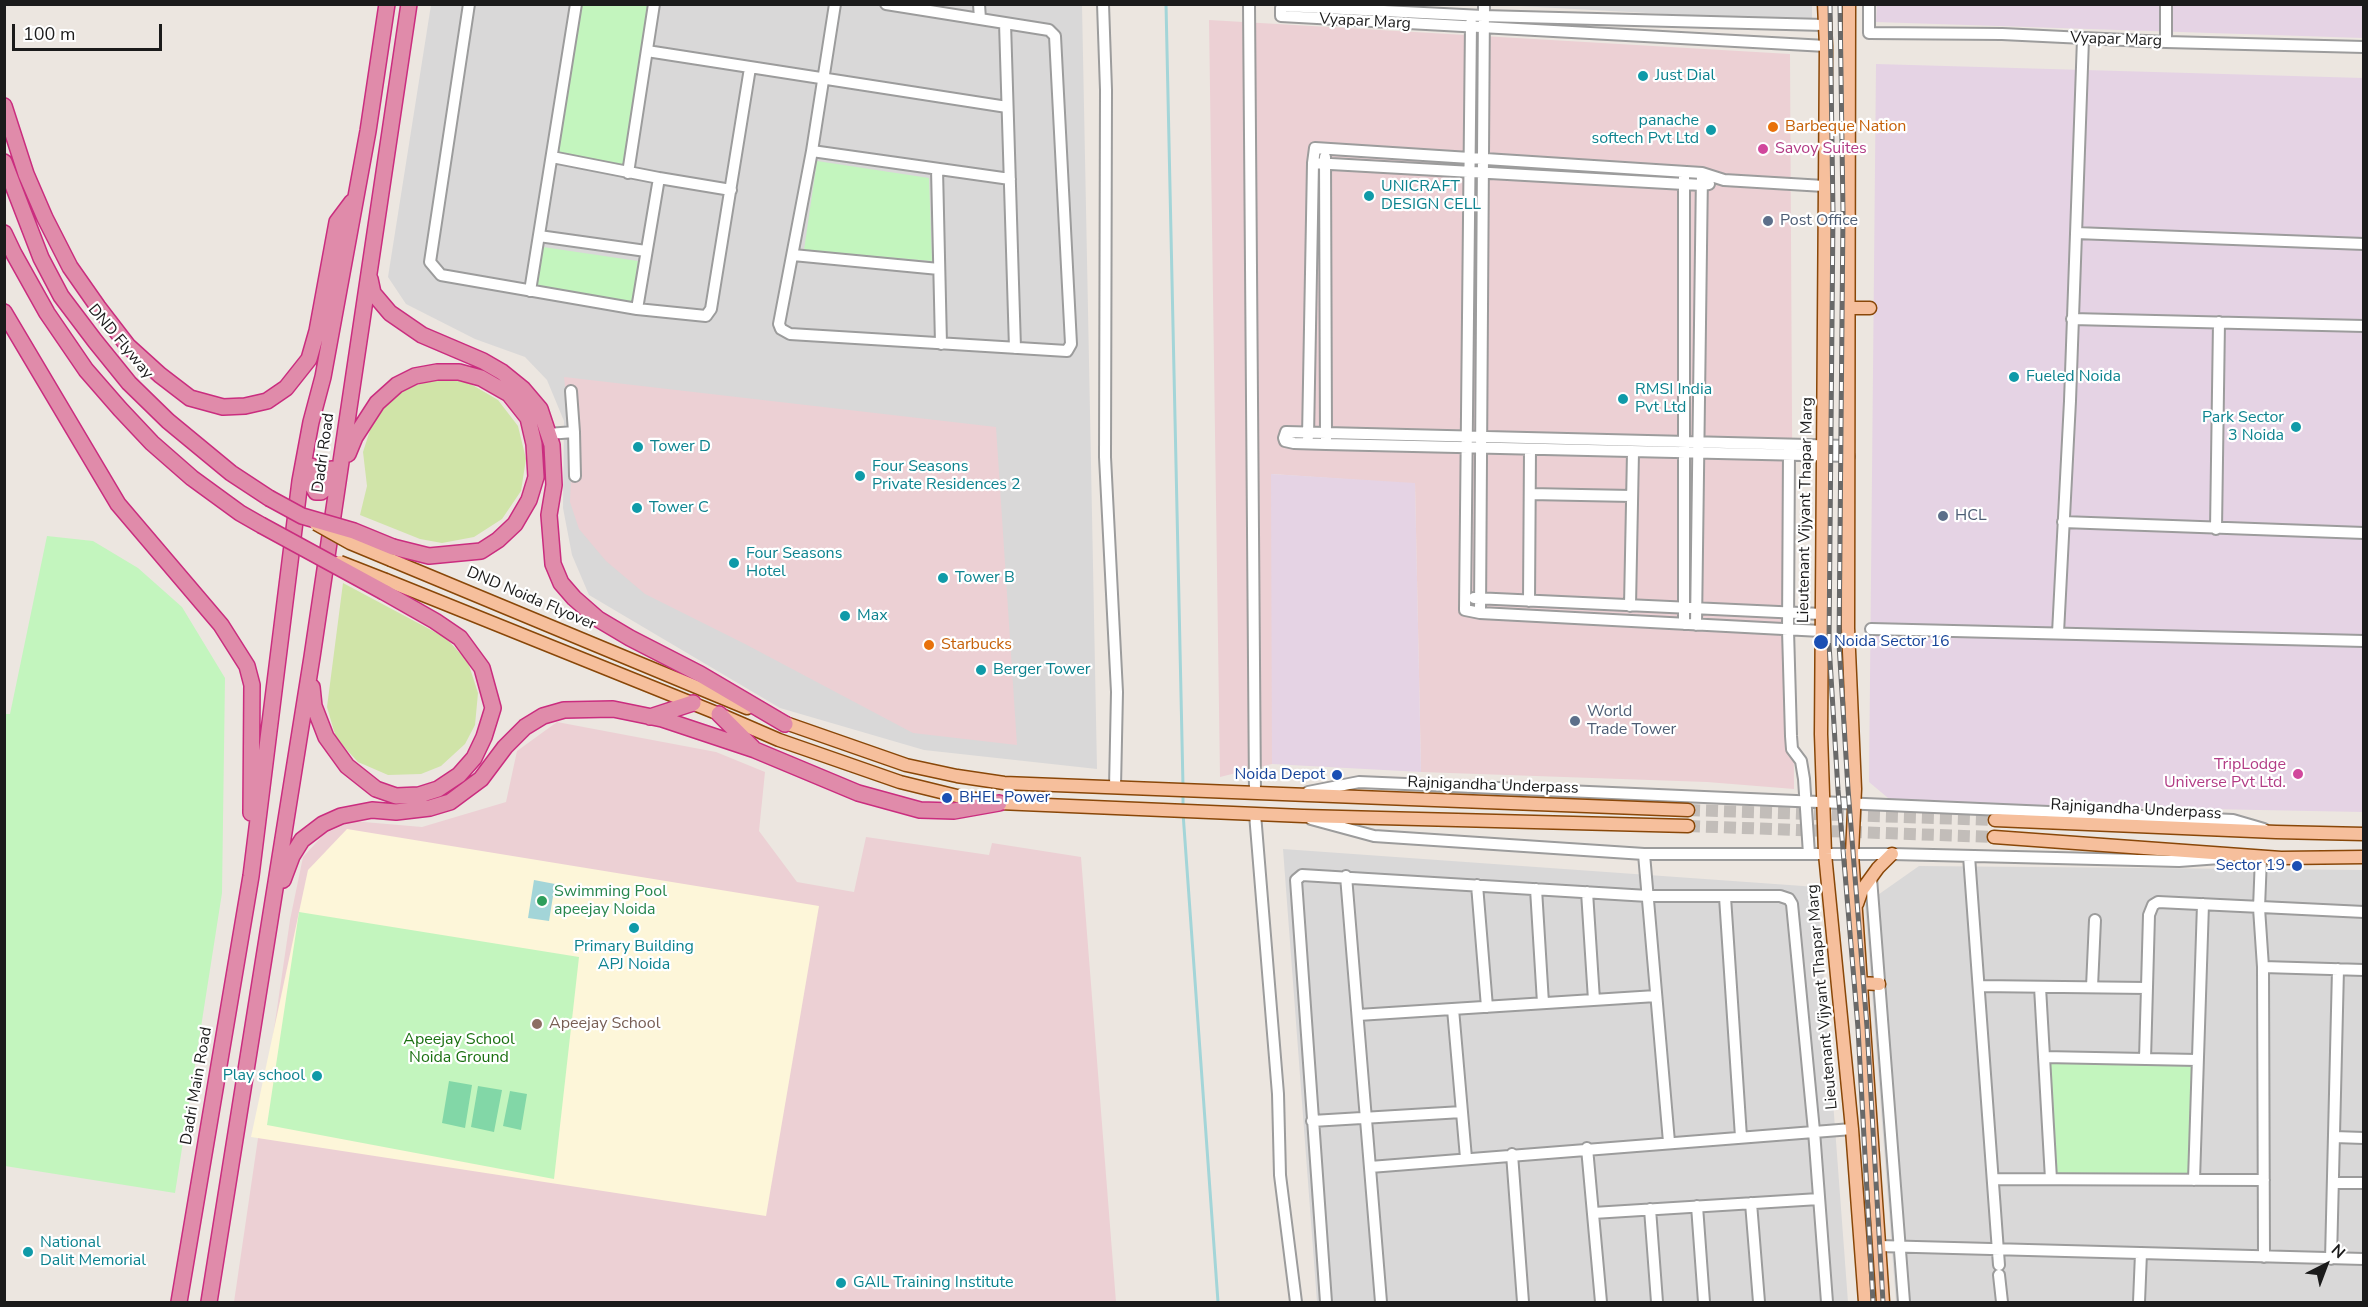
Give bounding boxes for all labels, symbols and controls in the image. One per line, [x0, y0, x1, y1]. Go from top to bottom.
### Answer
street label: Vyapar Marg [1319, 10, 1411, 34]
scale bar [15, 12, 165, 50]
text: 100 m [23, 22, 75, 46]
street label: Vyapar Marg [2070, 29, 2162, 51]
place label: Just Dial [1655, 66, 1715, 86]
marker: Just Dial [1636, 69, 1650, 83]
place label: panache softech Pvt Ltd [1592, 111, 1699, 149]
place label: Barbeque Nation [1785, 117, 1906, 137]
marker: Barbeque Nation [1766, 120, 1780, 134]
marker: panache softech Pvt Ltd [1704, 123, 1718, 137]
place label: Savoy Suites [1775, 139, 1867, 159]
marker: Savoy Suites [1756, 142, 1770, 156]
place label: UNICRAFT DESIGN CELL [1381, 177, 1481, 215]
marker: UNICRAFT DESIGN CELL [1362, 189, 1376, 203]
place label: Post Office [1780, 211, 1858, 231]
marker: Post Office [1761, 214, 1775, 228]
street label: DND Flyway [83, 301, 157, 383]
place label: Fueled Noida [2026, 367, 2121, 387]
marker: Fueled Noida [2007, 370, 2021, 384]
place label: RMSI India Pvt Ltd [1635, 380, 1712, 418]
marker: RMSI India Pvt Ltd [1616, 392, 1630, 406]
street label: Lieutenant Vijyant Thapar Marg [1794, 397, 1818, 623]
place label: Park Sector 3 Noida [2202, 408, 2284, 446]
street label: Dadri Road [309, 412, 339, 494]
marker: Park Sector 3 Noida [2289, 420, 2303, 434]
place label: Tower D [650, 437, 711, 457]
marker: Tower D [631, 440, 645, 454]
place label: Four Seasons Private Residences 2 [872, 457, 1021, 495]
marker: Four Seasons Private Residences 2 [853, 469, 867, 483]
place label: Tower C [649, 498, 709, 518]
marker: Tower C [630, 501, 644, 515]
place label: HCL [1955, 506, 1987, 526]
marker: HCL [1936, 509, 1950, 523]
place label: Four Seasons Hotel [746, 544, 842, 582]
marker: Four Seasons Hotel [727, 556, 741, 570]
street label: DND Noida Flyover [463, 563, 599, 635]
place label: Tower B [955, 568, 1015, 588]
marker: Tower B [936, 571, 950, 585]
place label: Max [857, 606, 888, 626]
marker: Max [838, 609, 852, 623]
place label: Noida Sector 16 [1834, 632, 1950, 652]
marker: Noida Sector 16 [1812, 633, 1830, 651]
place label: Starbucks [941, 635, 1012, 655]
marker: Starbucks [922, 638, 936, 652]
place label: Berger Tower [993, 660, 1090, 680]
marker: Berger Tower [974, 663, 988, 677]
place label: World Trade Tower [1587, 702, 1676, 740]
marker: World Trade Tower [1568, 714, 1582, 728]
place label: TripLodge Universe Pvt Ltd. [2164, 755, 2286, 793]
place label: Noida Depot [1235, 765, 1325, 785]
marker: TripLodge Universe Pvt Ltd. [2291, 767, 2305, 781]
marker: Noida Depot [1330, 768, 1344, 782]
street label: Rajnigandha Underpass [1407, 773, 1579, 799]
place label: BHEL Power [959, 788, 1050, 808]
marker: BHEL Power [940, 791, 954, 805]
street label: Rajnigandha Underpass [2050, 796, 2222, 824]
place label: Sector 19 [2216, 856, 2285, 876]
marker: Sector 19 [2290, 859, 2304, 873]
place label: Swimming Pool apeejay Noida [554, 882, 667, 920]
street label: Lieutenant Vijyant Thapar Marg [1804, 884, 1842, 1110]
marker: Swimming Pool apeejay Noida [535, 894, 549, 908]
marker: Primary Building APJ Noida [627, 921, 641, 935]
place label: Primary Building APJ Noida [574, 937, 694, 975]
place label: Apeejay School [549, 1014, 660, 1034]
marker: Apeejay School [530, 1017, 544, 1031]
street label: Dadri Main Road [177, 1025, 217, 1147]
park label: Apeejay School Noida Ground [403, 1030, 515, 1068]
place label: Play school [223, 1066, 305, 1086]
marker: Play school [310, 1069, 324, 1083]
place label: National Dalit Memorial [40, 1233, 146, 1271]
north arrow [2296, 1235, 2356, 1295]
text: N [2326, 1239, 2350, 1264]
marker: National Dalit Memorial [21, 1245, 35, 1259]
place label: GAIL Training Institute [853, 1273, 1014, 1293]
marker: GAIL Training Institute [834, 1276, 848, 1290]

